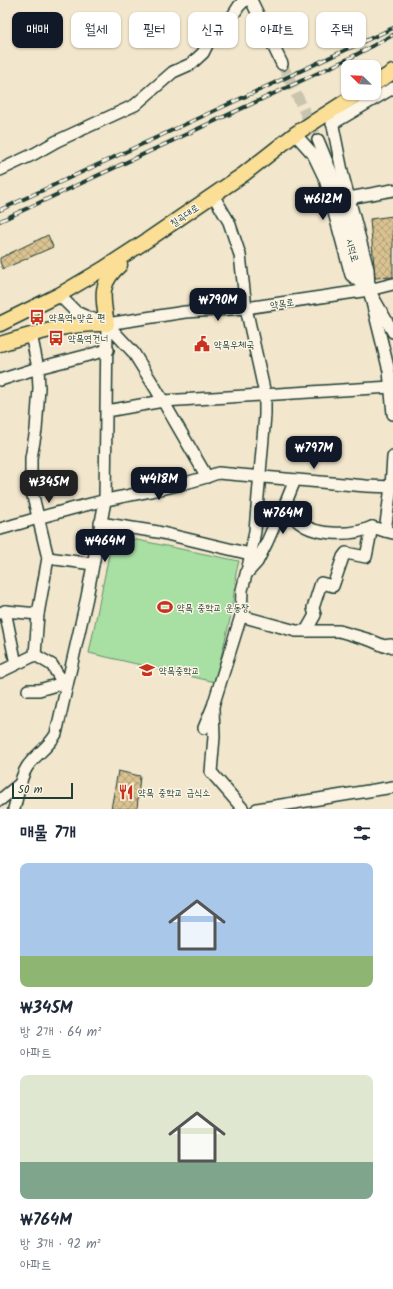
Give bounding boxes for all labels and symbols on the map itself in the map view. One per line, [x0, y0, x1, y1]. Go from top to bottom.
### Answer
north arrow [341, 60, 381, 100]
pin: ₩612M [295, 187, 351, 221]
street label: 칠곡대로 [167, 200, 202, 231]
street label: 시덕로 [341, 237, 363, 264]
pin: ₩790M [190, 288, 246, 322]
street label: 약목로 [269, 294, 295, 314]
bus stop icon: 약목역 맞은 편 [28, 308, 46, 326]
place label: 약목역 맞은 편 [49, 310, 105, 326]
bus stop icon: 약목역건너 [47, 329, 65, 347]
place label: 약목역건너 [68, 331, 108, 347]
public building icon: 약목우체국 [193, 335, 211, 353]
place label: 약목우체국 [214, 337, 254, 353]
pin: ₩797M [286, 436, 342, 470]
pin: ₩418M [131, 467, 187, 501]
pin: ₩345M [21, 470, 77, 504]
pin: ₩764M [255, 501, 311, 535]
pin: ₩464M [77, 529, 133, 563]
sports icon: 약목 중학교 운동장 [156, 598, 174, 616]
place label: 약목 중학교 운동장 [177, 600, 249, 616]
school or university icon: 약목중학교 [138, 661, 156, 679]
place label: 약목중학교 [159, 663, 199, 679]
scale bar [12, 781, 73, 800]
restaurant icon: 약목 중학교 급식소 [117, 783, 135, 801]
place label: 약목 중학교 급식소 [138, 785, 210, 801]

